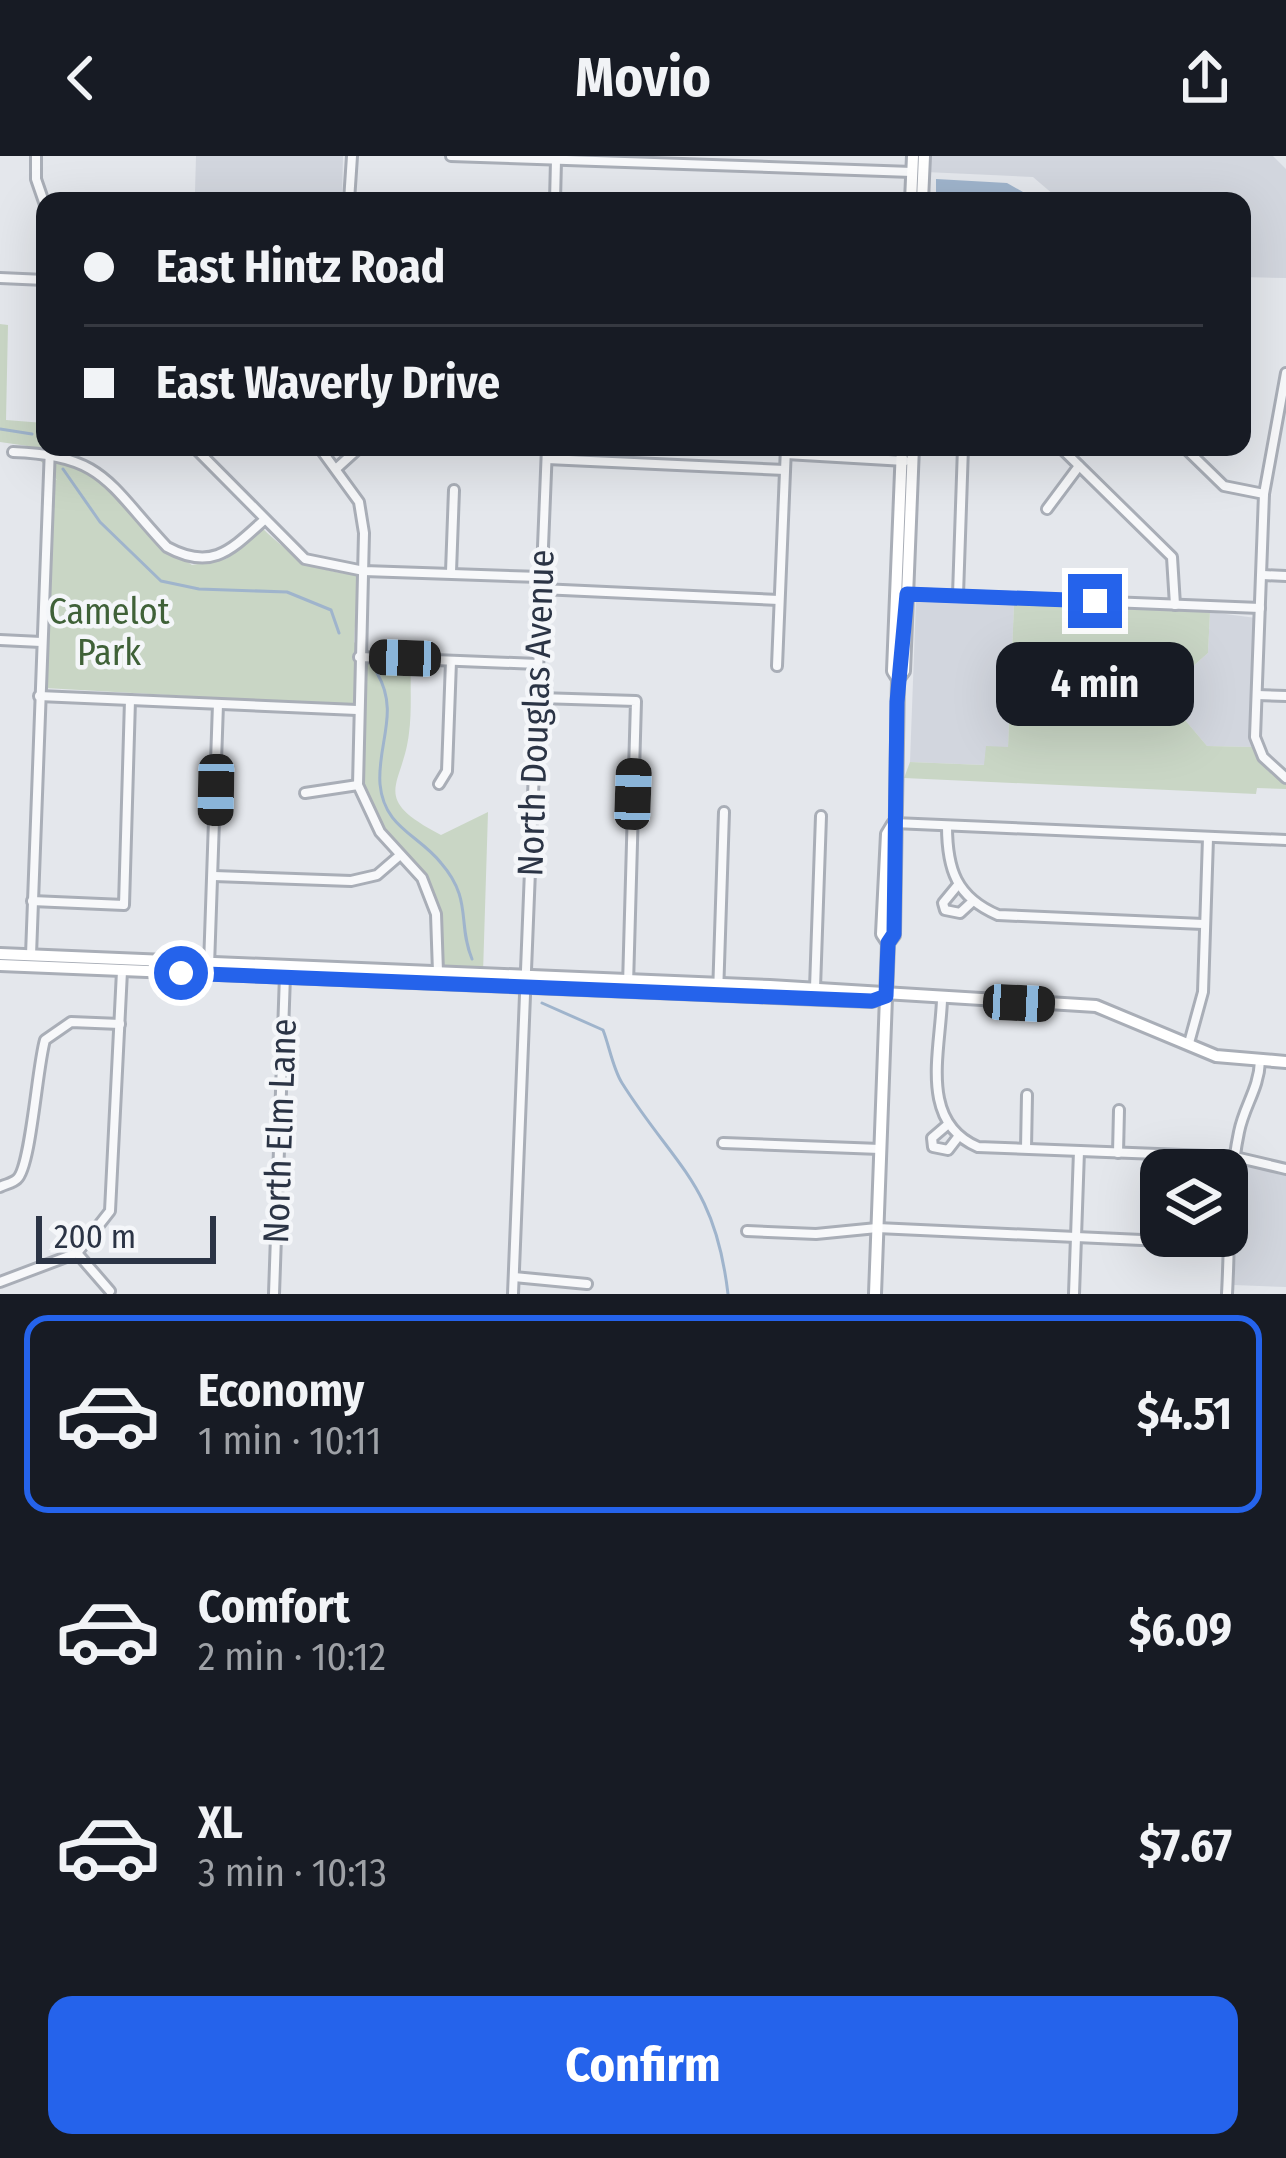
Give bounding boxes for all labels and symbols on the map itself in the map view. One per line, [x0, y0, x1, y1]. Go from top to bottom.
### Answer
street label: North Douglas Avenue [508, 549, 564, 877]
route end [1068, 574, 1122, 628]
park label: Camelot Park [48, 590, 170, 675]
car [368, 639, 442, 677]
callout: 4 min [996, 643, 1194, 727]
car [197, 754, 235, 826]
car [614, 757, 652, 831]
route start [154, 946, 208, 1000]
car [982, 983, 1056, 1023]
street label: North Elm Lane [254, 1018, 306, 1244]
scale bar [36, 1210, 216, 1263]

